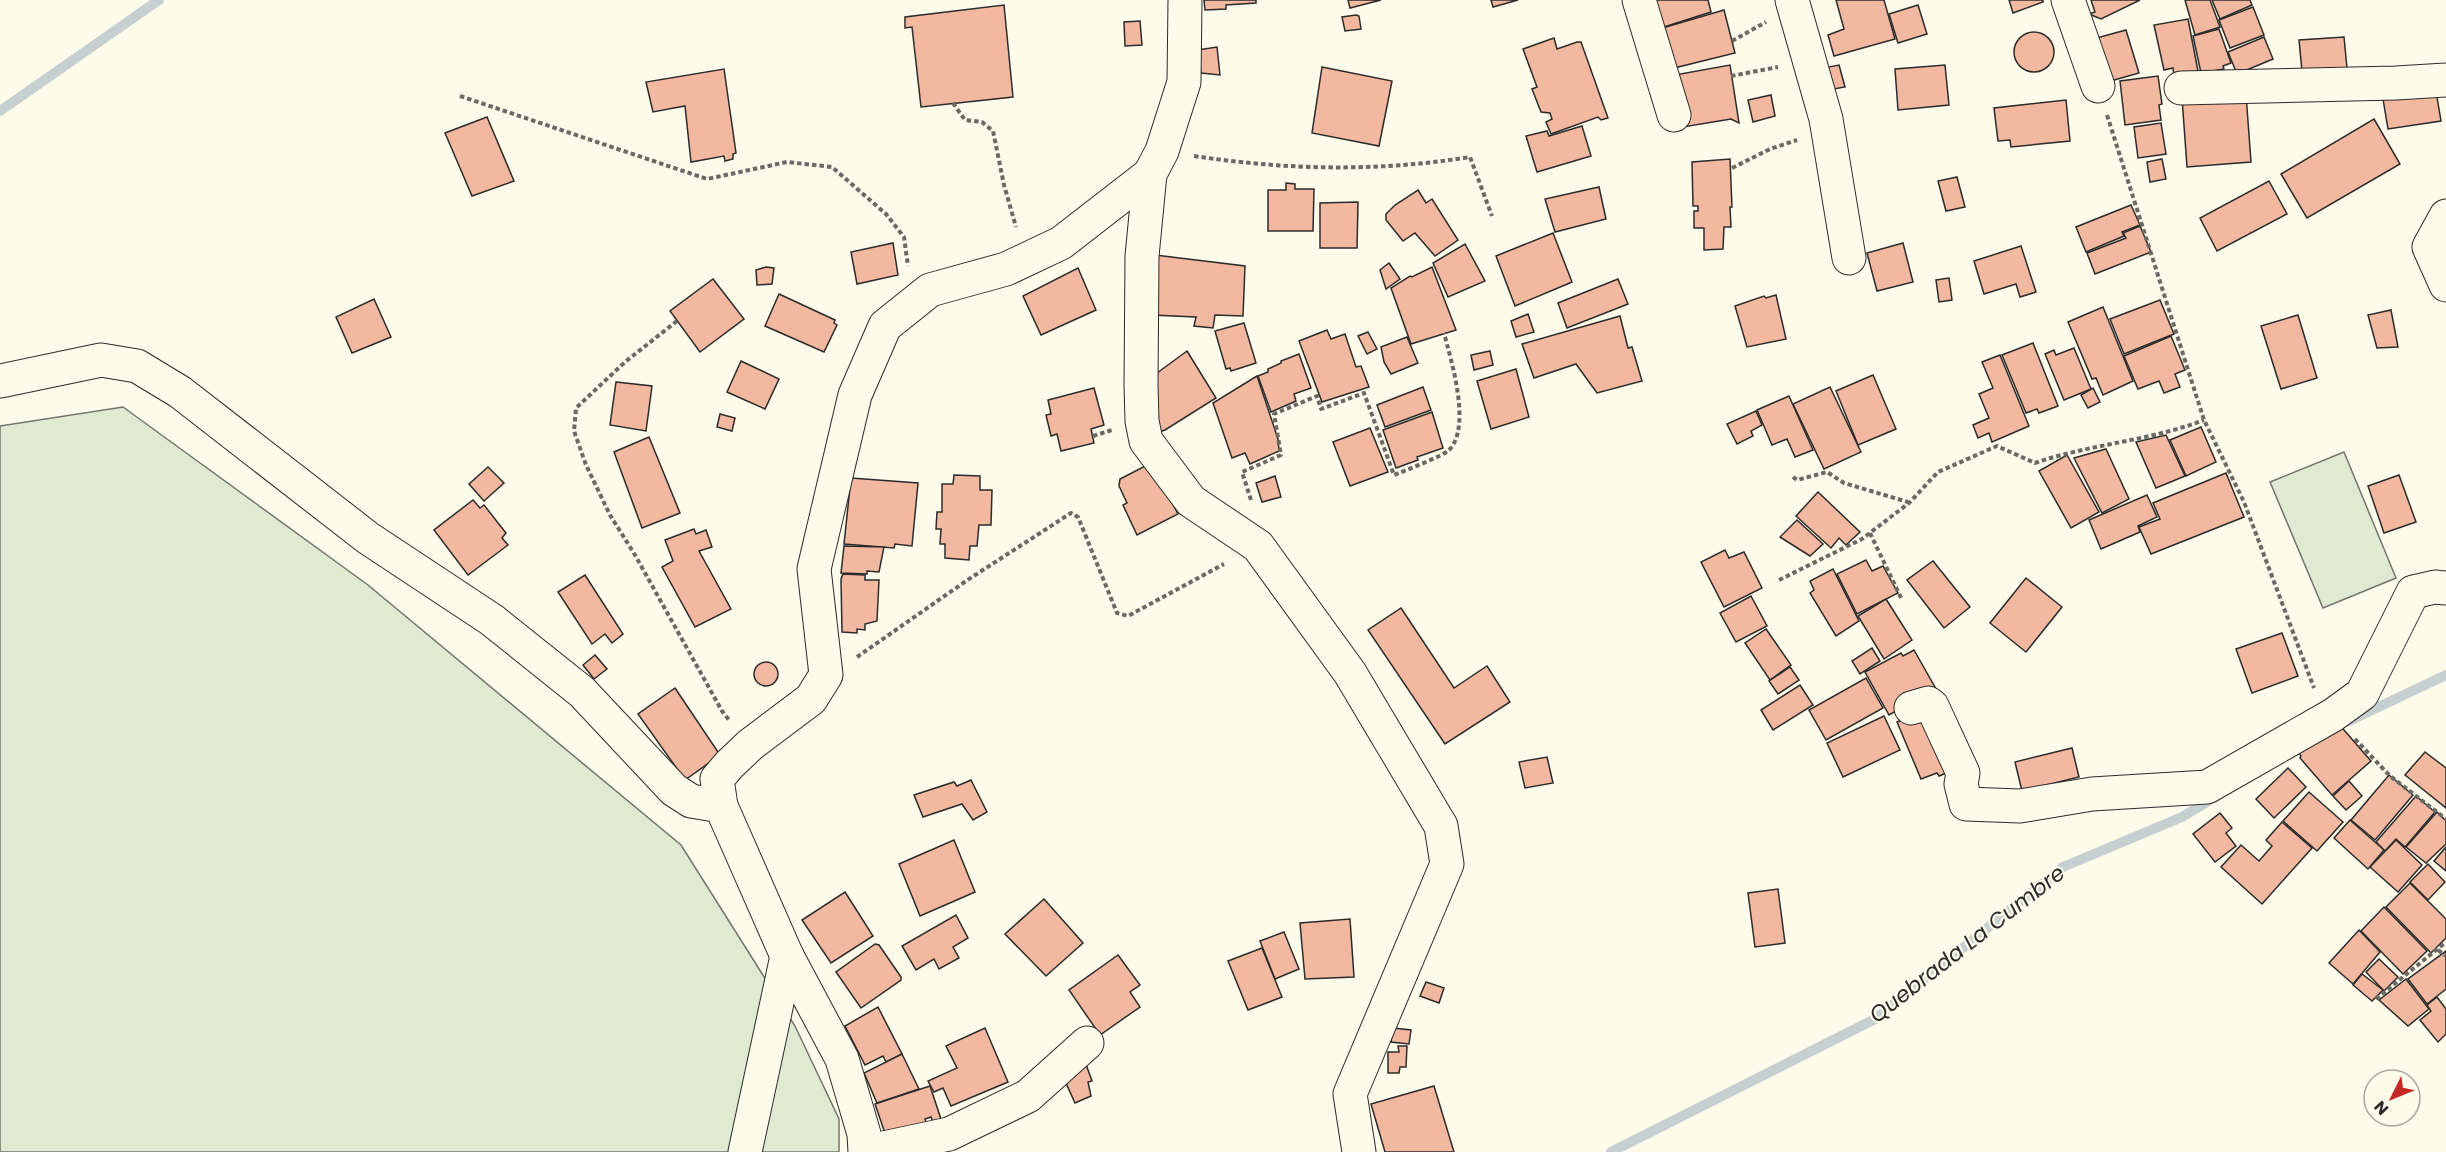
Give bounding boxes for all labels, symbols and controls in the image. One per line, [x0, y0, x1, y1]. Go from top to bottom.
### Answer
water label: Quebrada La Cumbre [1863, 858, 2071, 1030]
north arrow [2362, 1068, 2422, 1128]
text: N [2369, 1096, 2394, 1120]

